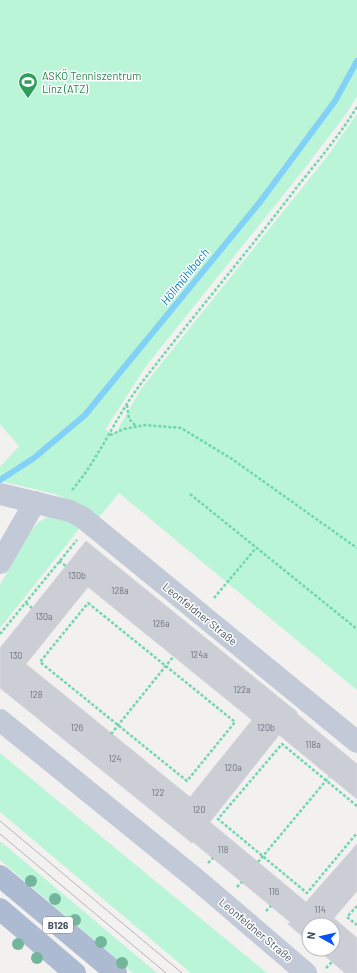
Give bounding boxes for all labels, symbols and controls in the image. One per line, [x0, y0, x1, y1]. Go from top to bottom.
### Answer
place label: ASKÖ Tenniszentrum Linz (ATZ) [42, 68, 141, 95]
sports icon: ASKÖ Tenniszentrum Linz (ATZ) [17, 71, 39, 99]
water label: Höllmühlbach [157, 245, 211, 308]
house number: 130b [68, 570, 86, 581]
street label: Leonfeldner Straße [161, 580, 240, 648]
house number: 128a [111, 585, 129, 596]
house number: 130a [35, 611, 53, 622]
house number: 126a [152, 618, 170, 629]
house number: 124a [190, 649, 208, 660]
house number: 130 [10, 650, 22, 661]
house number: 122a [233, 684, 251, 695]
house number: 128 [30, 689, 43, 700]
house number: 126 [71, 722, 84, 733]
house number: 120b [257, 722, 275, 733]
house number: 118a [305, 739, 321, 750]
house number: 124 [109, 753, 122, 764]
house number: 120a [224, 762, 242, 773]
house number: 122 [152, 787, 165, 798]
house number: 120 [192, 804, 206, 815]
house number: 118 [217, 844, 229, 855]
house number: 116 [269, 886, 280, 897]
street label: Leonfeldner Straße [217, 895, 296, 964]
house number: 114 [314, 904, 326, 915]
road number: B126 [43, 917, 73, 933]
north arrow [301, 917, 341, 957]
text: N [304, 931, 318, 940]

